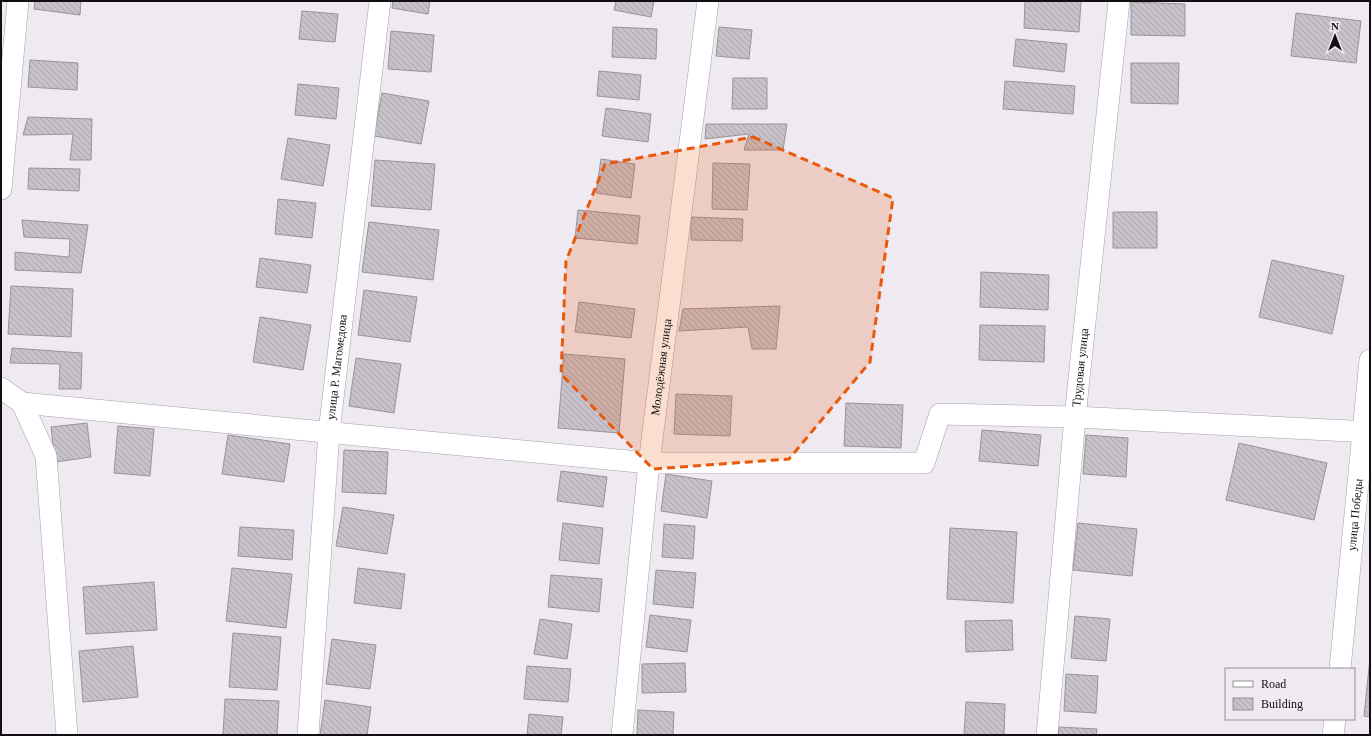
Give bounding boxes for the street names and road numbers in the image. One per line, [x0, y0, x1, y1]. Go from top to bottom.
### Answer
street label: улица Р. Магомедова [323, 313, 350, 421]
street label: Молодёжная улица [648, 317, 674, 416]
street label: Трудовая улица [1069, 327, 1091, 408]
street label: улица Победы [1345, 478, 1365, 552]

